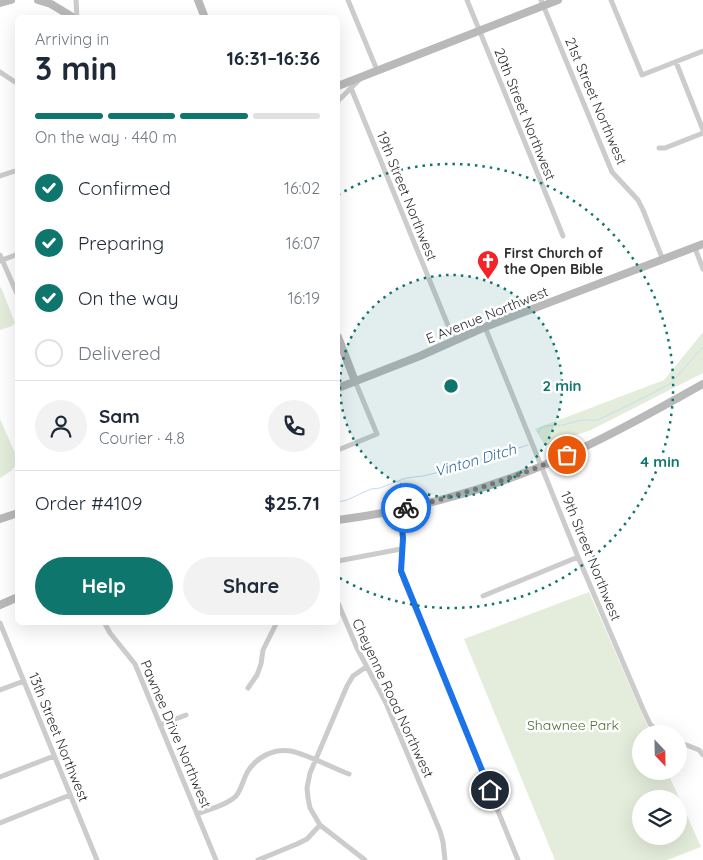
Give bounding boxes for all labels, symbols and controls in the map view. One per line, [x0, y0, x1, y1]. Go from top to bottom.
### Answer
text: Arriving in [35, 29, 109, 49]
street label: 21st Street Northwest [561, 35, 631, 168]
street label: 20th Street Northwest [490, 45, 560, 183]
text: 16:31–16:36 [226, 46, 320, 70]
text: 3 min [35, 48, 117, 88]
text: On the way · 440 m [35, 127, 177, 147]
street label: 19th Street Northwest [373, 129, 441, 264]
icon: check [35, 174, 63, 202]
text: Confirmed [78, 176, 171, 200]
text: 16:02 [284, 178, 320, 198]
icon: check [35, 229, 63, 257]
text: Preparing [78, 231, 164, 255]
text: 16:07 [286, 233, 320, 253]
place label: First Church of the Open Bible [504, 244, 604, 278]
church icon: First Church of the Open Bible [476, 249, 500, 280]
street label: E Avenue Northwest [423, 282, 551, 348]
icon: check [35, 284, 63, 312]
text: On the way [78, 286, 179, 310]
text: 16:19 [288, 288, 320, 308]
text: Delivered [78, 341, 161, 365]
text: 2 min [542, 376, 582, 395]
centre of rings [442, 377, 460, 395]
button: person [35, 400, 87, 452]
button: phone [268, 400, 320, 452]
text: Sam [99, 404, 140, 428]
text: Courier · 4.8 [99, 428, 185, 448]
pin [546, 434, 588, 476]
water label: Vinton Ditch [432, 439, 518, 481]
icon: bag [553, 441, 581, 469]
text: 4 min [640, 452, 680, 471]
courier [381, 483, 431, 533]
street label: 19th Street Northwest [557, 489, 625, 624]
text: Order #4109 [35, 491, 142, 515]
text: $25.71 [264, 491, 320, 515]
icon: bike [392, 494, 420, 522]
button: Help [35, 557, 173, 615]
button: Share [183, 557, 320, 615]
street label: Cheyenne Road Northwest [348, 615, 438, 781]
street label: Pawnee Drive Northwest [137, 657, 215, 811]
street label: 13th Street Northwest [25, 670, 93, 804]
park label: Shawnee Park [527, 716, 619, 734]
north arrow [632, 725, 688, 780]
map controls [632, 725, 687, 845]
pin [469, 769, 511, 811]
icon: home [476, 776, 504, 804]
button: layers [632, 790, 687, 845]

